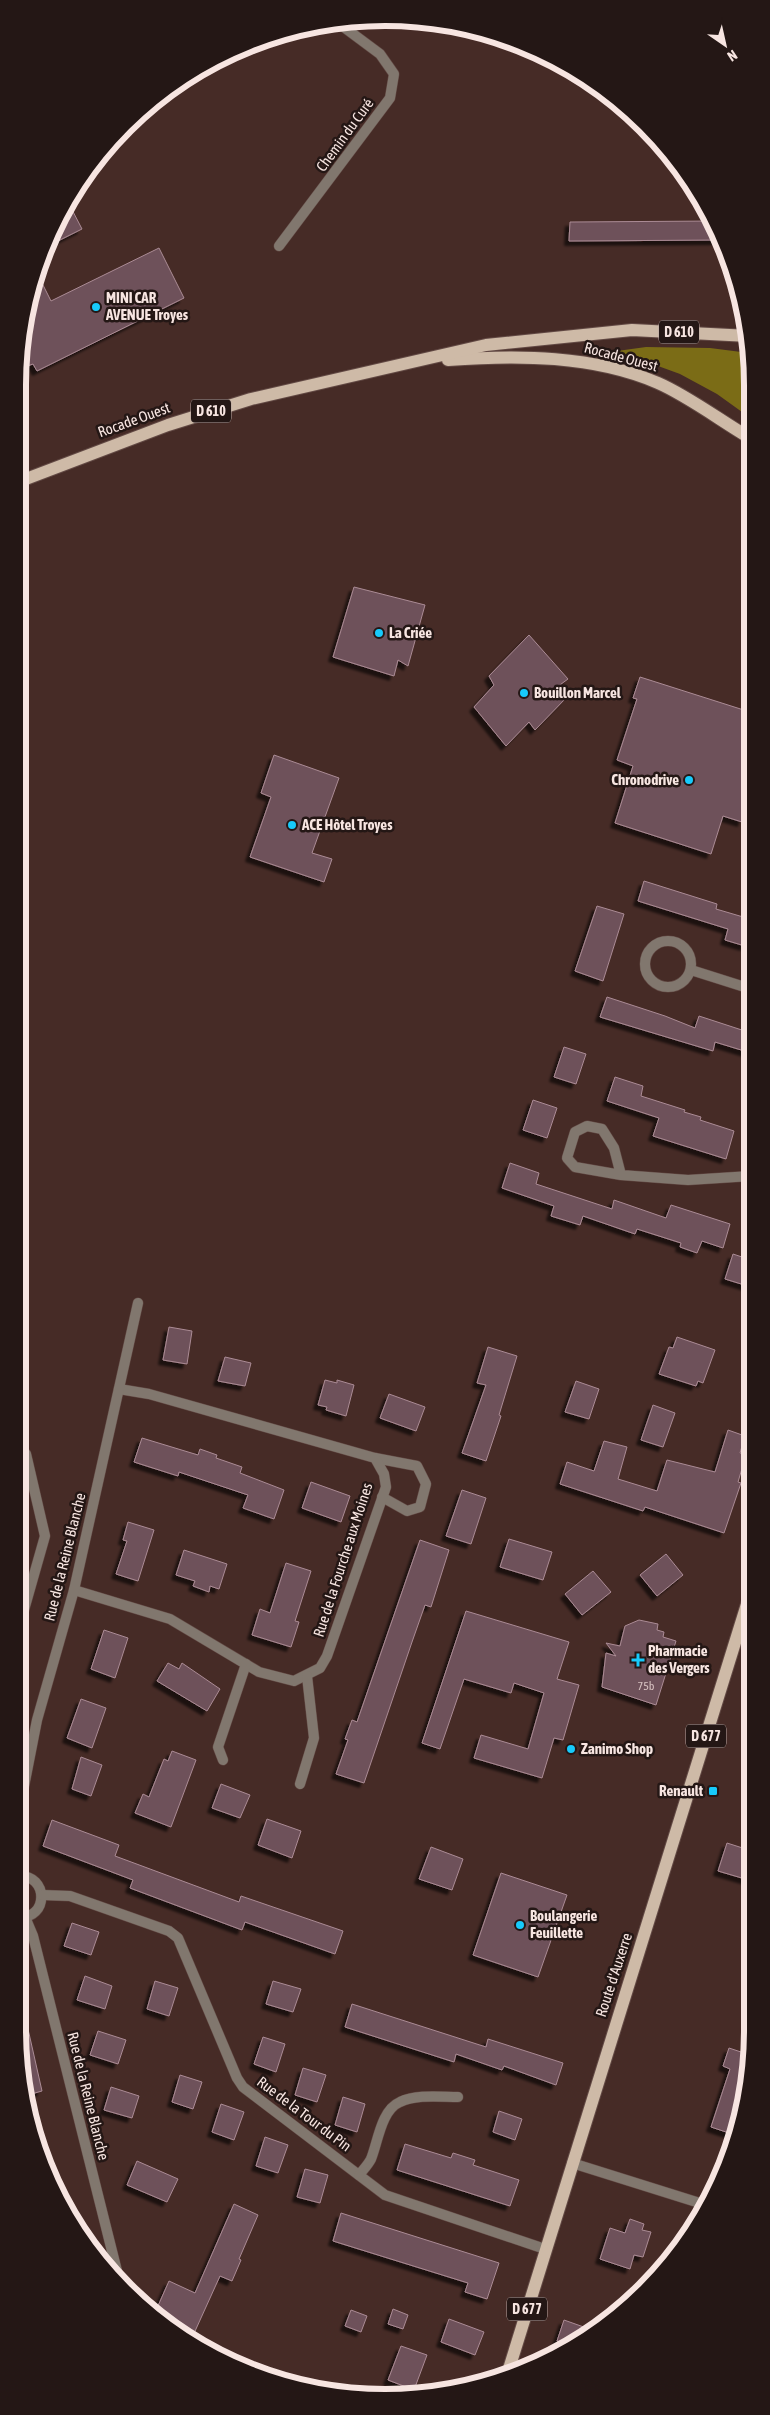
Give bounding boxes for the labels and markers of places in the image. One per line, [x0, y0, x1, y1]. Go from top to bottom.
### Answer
place label: MINI CAR AVENUE Troyes [105, 289, 189, 323]
marker: MINI CAR AVENUE Troyes [90, 301, 102, 313]
place label: La Criée [389, 624, 432, 641]
marker: La Criée [373, 627, 385, 639]
place label: Bouillon Marcel [534, 684, 622, 701]
marker: Bouillon Marcel [518, 687, 530, 699]
place label: Chronodrive [611, 771, 679, 788]
marker: Chronodrive [683, 774, 695, 786]
place label: ACE Hôtel Troyes [301, 816, 393, 833]
marker: ACE Hôtel Troyes [286, 819, 298, 831]
place label: Pharmacie des Vergers [648, 1642, 710, 1676]
marker: Pharmacie des Vergers [632, 1654, 644, 1666]
place label: Zanimo Shop [581, 1740, 653, 1757]
marker: Zanimo Shop [565, 1743, 577, 1755]
place label: Renault [659, 1782, 704, 1799]
marker: Renault [707, 1785, 719, 1797]
place label: Boulangerie Feuillette [530, 1907, 597, 1941]
marker: Boulangerie Feuillette [514, 1919, 526, 1931]

